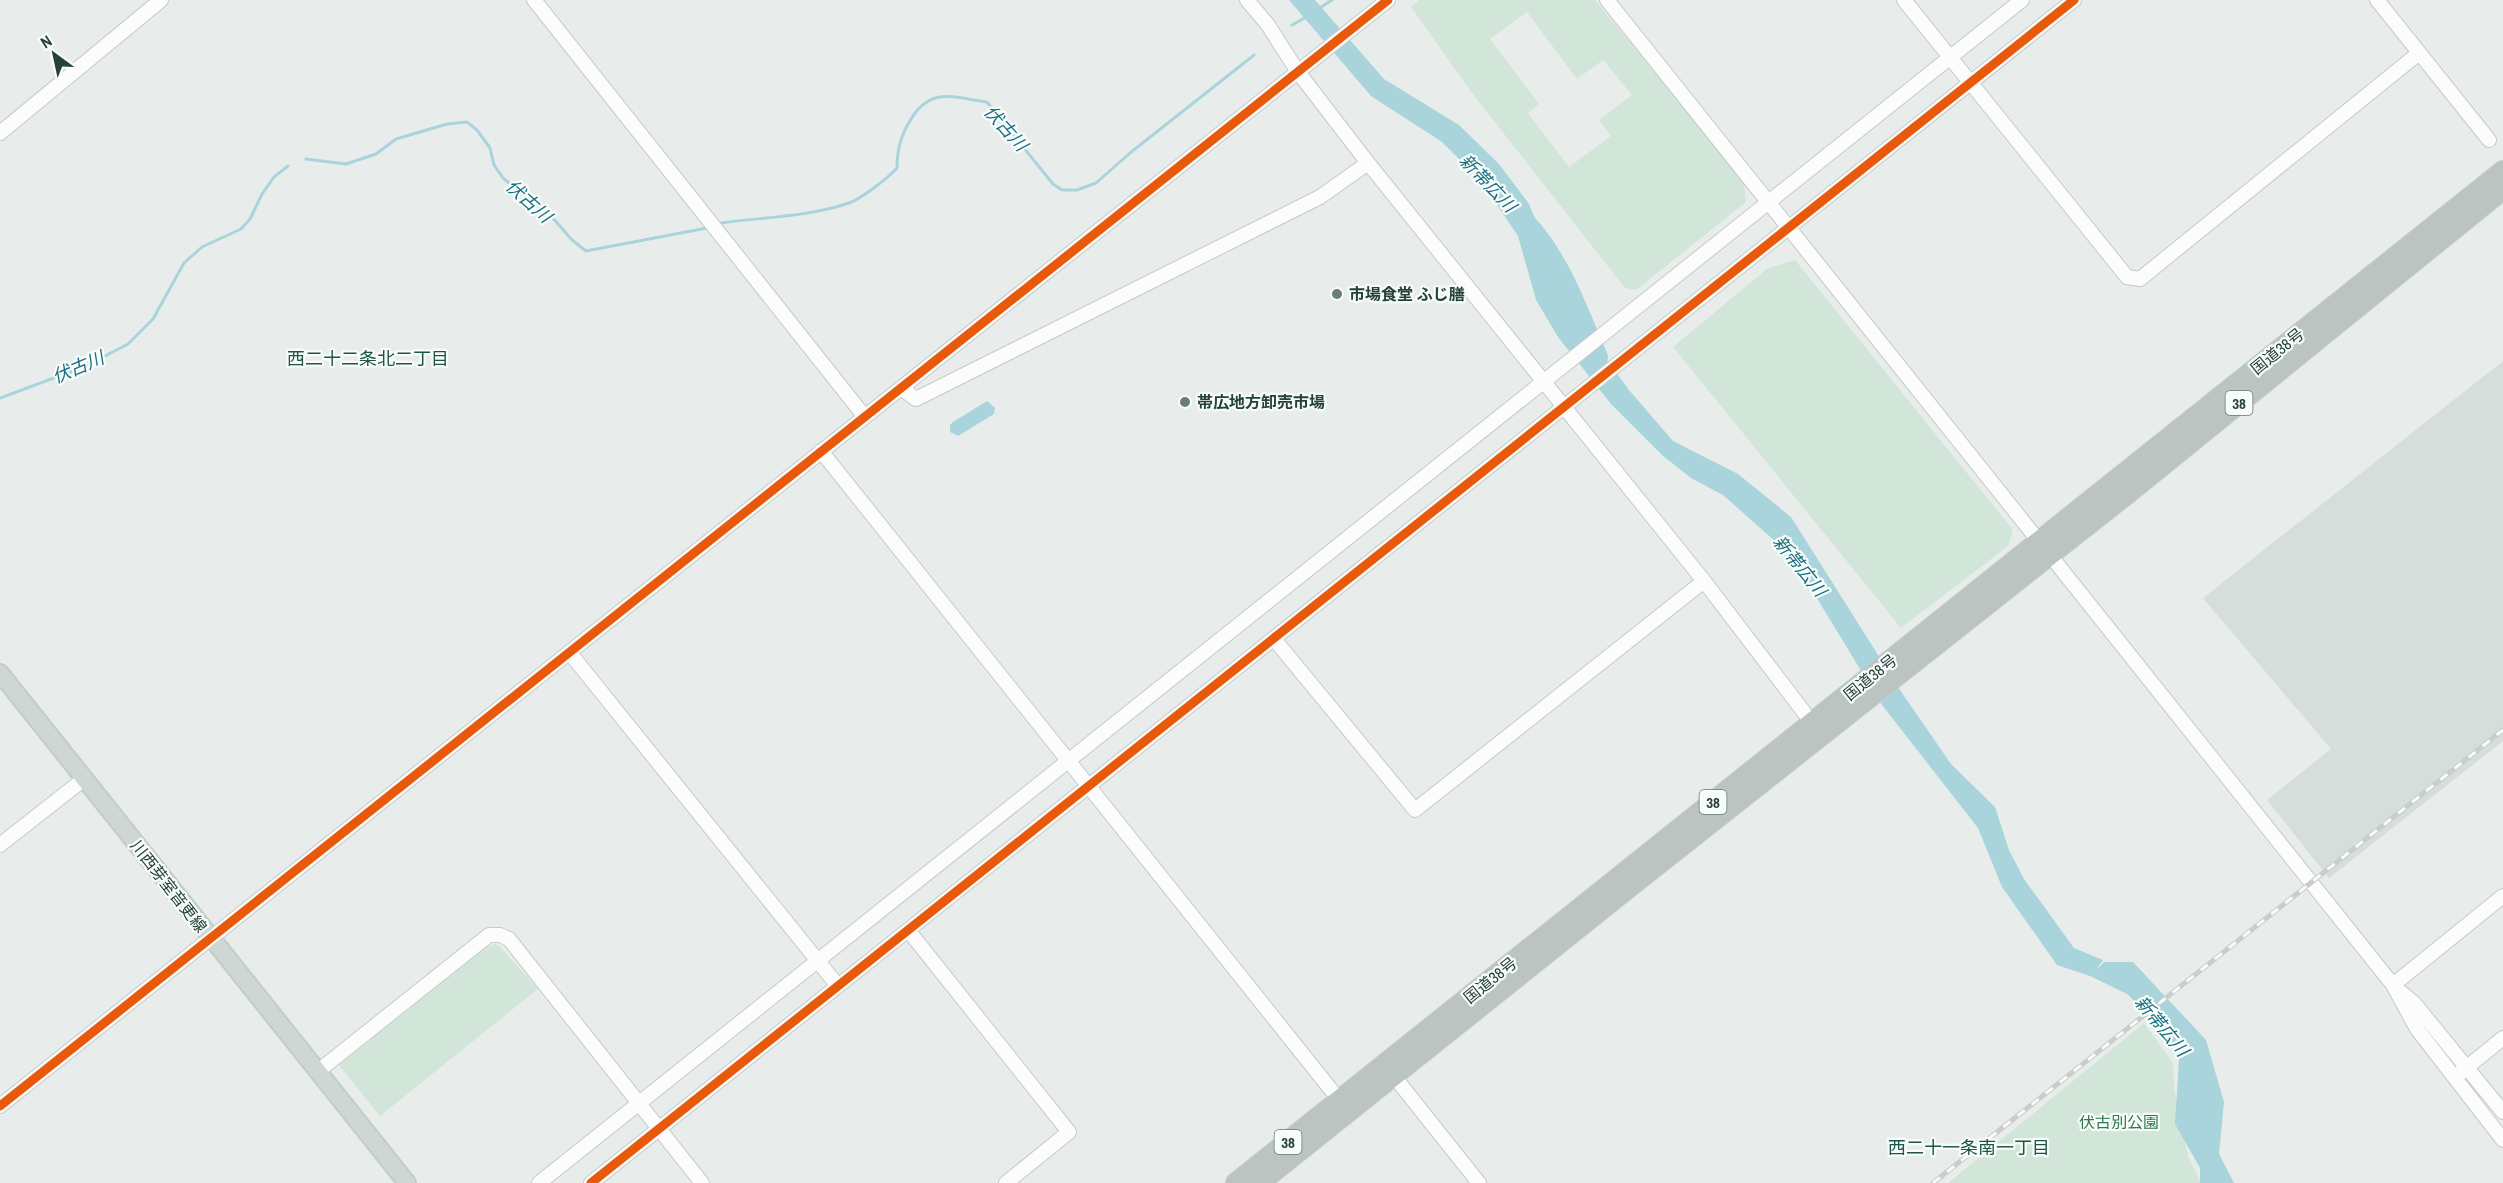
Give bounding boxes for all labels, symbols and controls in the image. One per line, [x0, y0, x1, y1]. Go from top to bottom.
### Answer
north arrow [24, 24, 84, 84]
text: N [36, 30, 56, 53]
water label: 伏古川 [979, 100, 1035, 158]
water label: 新帯広川 [1454, 148, 1523, 219]
water label: 伏古川 [501, 174, 559, 230]
place label: 市場食堂 ふじ膳 [1349, 283, 1465, 305]
marker: 市場食堂 ふじ膳 [1330, 287, 1344, 301]
street label: 国道38号 [2246, 323, 2308, 379]
water label: 伏古川 [48, 344, 110, 389]
district label: 西二十二条北二丁目 [287, 346, 449, 371]
place label: 帯広地方卸売市場 [1197, 391, 1325, 413]
road number: 38 [2226, 391, 2252, 415]
marker: 帯広地方卸売市場 [1178, 395, 1192, 409]
water label: 新帯広川 [1768, 530, 1834, 603]
street label: 国道38号 [1839, 649, 1901, 705]
road number: 38 [1700, 790, 1726, 814]
street label: 川西芽室音更線 [126, 835, 212, 937]
street label: 国道38号 [1459, 952, 1521, 1008]
water label: 新帯広川 [2129, 990, 2196, 1063]
park label: 伏古別公園 [2079, 1111, 2159, 1133]
road number: 38 [1274, 1130, 1302, 1154]
district label: 西二十一条南一丁目 [1888, 1135, 2050, 1160]

